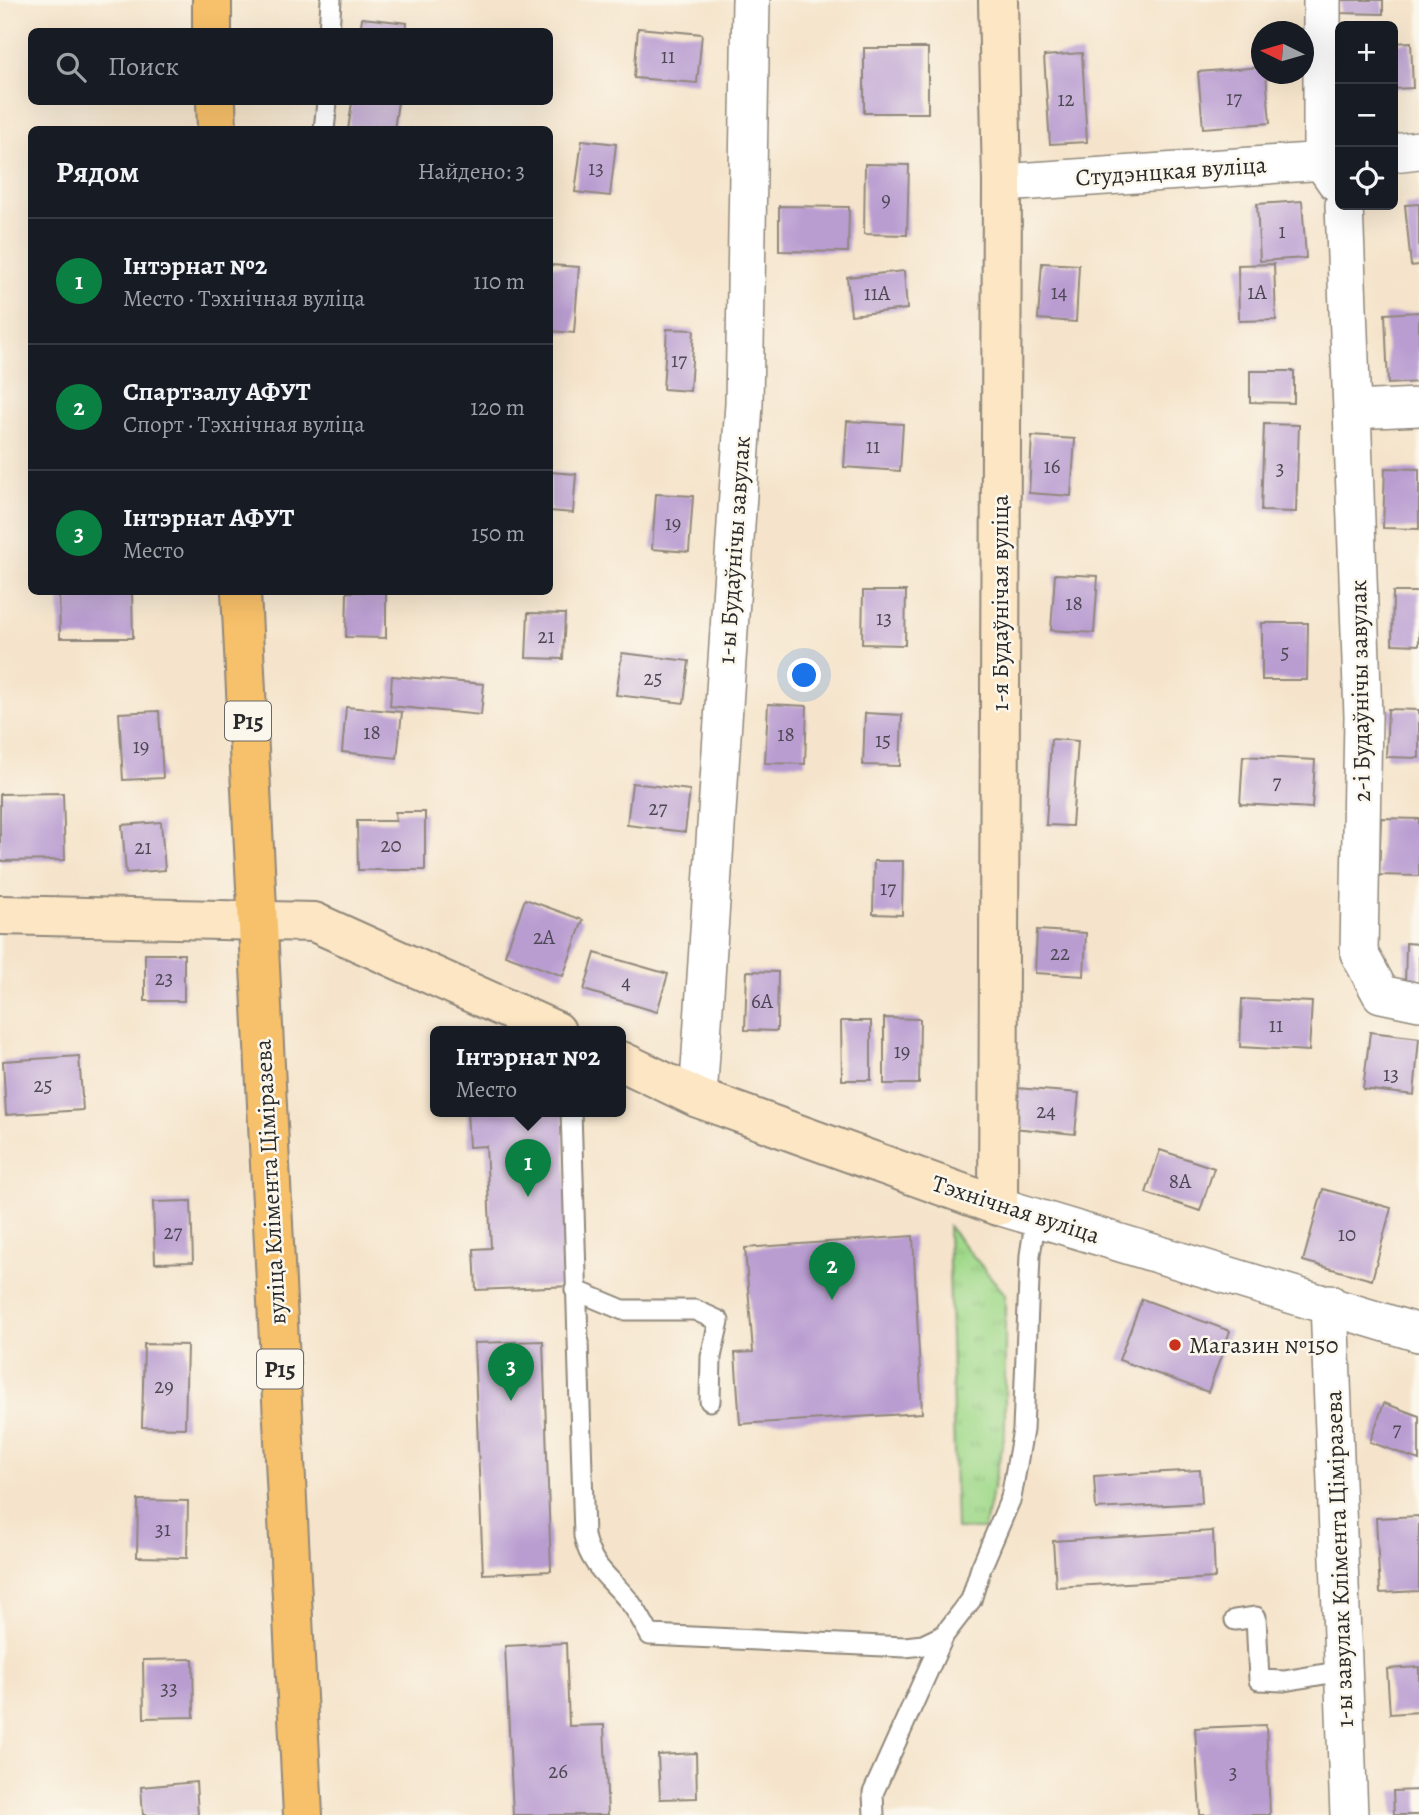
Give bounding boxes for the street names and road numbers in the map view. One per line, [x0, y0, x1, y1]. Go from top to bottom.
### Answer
street label: Студэнцкая вуліца [1074, 148, 1268, 194]
street label: 1-ы Будаўнічы завулак [710, 435, 758, 665]
street label: 1-я Будаўнічая вуліца [984, 495, 1016, 711]
street label: 2-і Будаўнічы завулак [1342, 579, 1378, 803]
road number: Р15 [225, 702, 271, 740]
street label: вуліца Клімента Ціміразева [247, 1039, 293, 1325]
street label: Тэхнічная вуліца [928, 1167, 1104, 1251]
road number: Р15 [257, 1350, 303, 1388]
street label: 1-ы завулак Клімента Ціміразева [1317, 1390, 1361, 1728]

